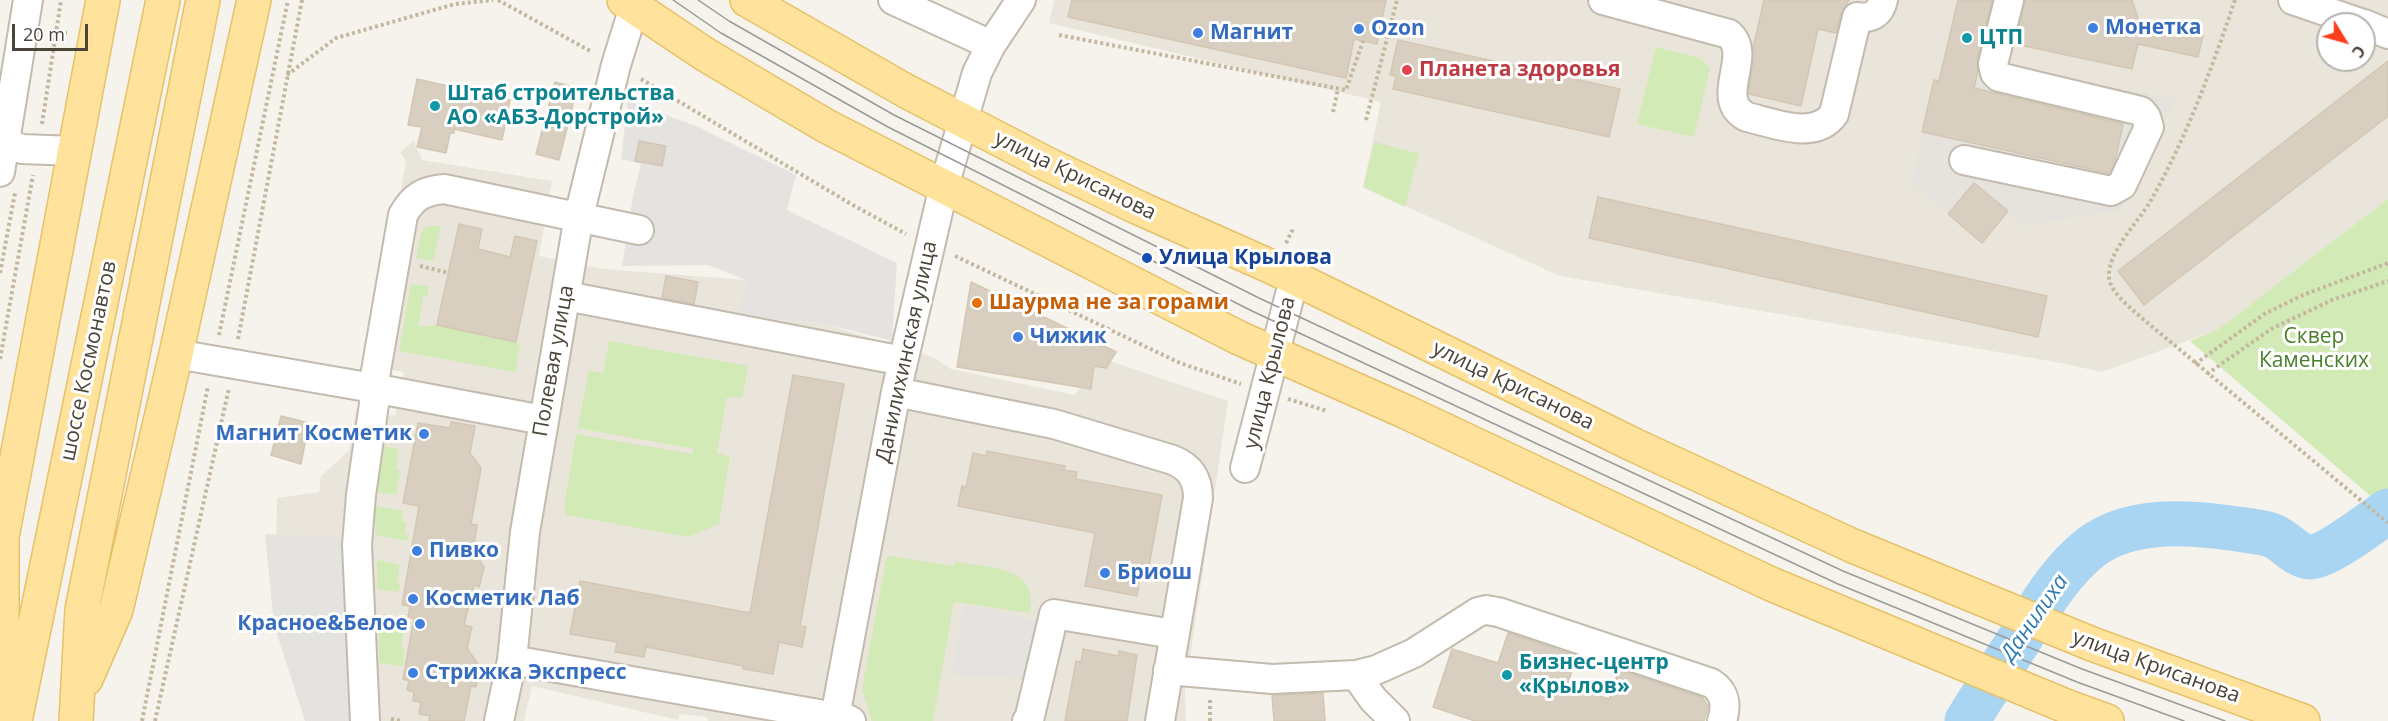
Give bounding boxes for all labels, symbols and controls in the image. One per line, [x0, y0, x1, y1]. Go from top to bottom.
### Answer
scale bar [15, 12, 92, 50]
north arrow [2316, 12, 2376, 72]
place label: Монетка [2105, 15, 2201, 41]
place label: Ozon [1371, 16, 1425, 42]
place label: Магнит [1210, 20, 1293, 46]
marker: Монетка [2086, 21, 2100, 35]
text: 20 m [23, 22, 65, 46]
marker: Ozon [1352, 22, 1366, 36]
place label: ЦТП [1979, 25, 2023, 51]
marker: Магнит [1191, 26, 1205, 40]
marker: ЦТП [1960, 31, 1974, 45]
text: С [2347, 41, 2371, 62]
place label: Планета здоровья [1419, 57, 1620, 83]
marker: Планета здоровья [1400, 63, 1414, 77]
place label: Штаб строительства АО «АБЗ-Дорстрой» [447, 81, 675, 131]
marker: Штаб строительства АО «АБЗ-Дорстрой» [428, 99, 442, 113]
street label: улица Крисанова [990, 126, 1160, 226]
street label: Данилихинская улица [871, 239, 943, 465]
place label: Улица Крылова [1159, 245, 1332, 271]
marker: Улица Крылова [1140, 251, 1154, 265]
street label: шоссе Космонавтов [55, 259, 123, 463]
street label: Полевая улица [528, 283, 580, 439]
place label: Шаурма не за горами [989, 290, 1229, 316]
street label: улица Крылова [1239, 294, 1301, 452]
marker: Шаурма не за горами [970, 296, 984, 310]
place label: Чижик [1030, 324, 1107, 350]
park label: Сквер Каменских [2259, 324, 2369, 374]
marker: Чижик [1011, 330, 1025, 344]
street label: улица Крисанова [1428, 336, 1598, 436]
place label: Магнит Косметик [216, 421, 412, 447]
marker: Магнит Косметик [417, 427, 431, 441]
place label: Пивко [429, 538, 499, 564]
marker: Пивко [410, 544, 424, 558]
place label: Бриош [1117, 560, 1192, 586]
marker: Бриош [1098, 566, 1112, 580]
water label: Данилиха [1996, 570, 2074, 666]
place label: Косметик Лаб [425, 586, 580, 612]
marker: Косметик Лаб [406, 592, 420, 606]
place label: Красное&Белое [237, 611, 408, 637]
marker: Красное&Белое [413, 617, 427, 631]
street label: улица Крисанова [2069, 625, 2243, 709]
place label: Бизнес-центр «Крылов» [1519, 650, 1669, 700]
place label: Стрижка Экспресс [425, 660, 627, 686]
marker: Стрижка Экспресс [406, 666, 420, 680]
marker: Бизнес-центр «Крылов» [1500, 668, 1514, 682]

